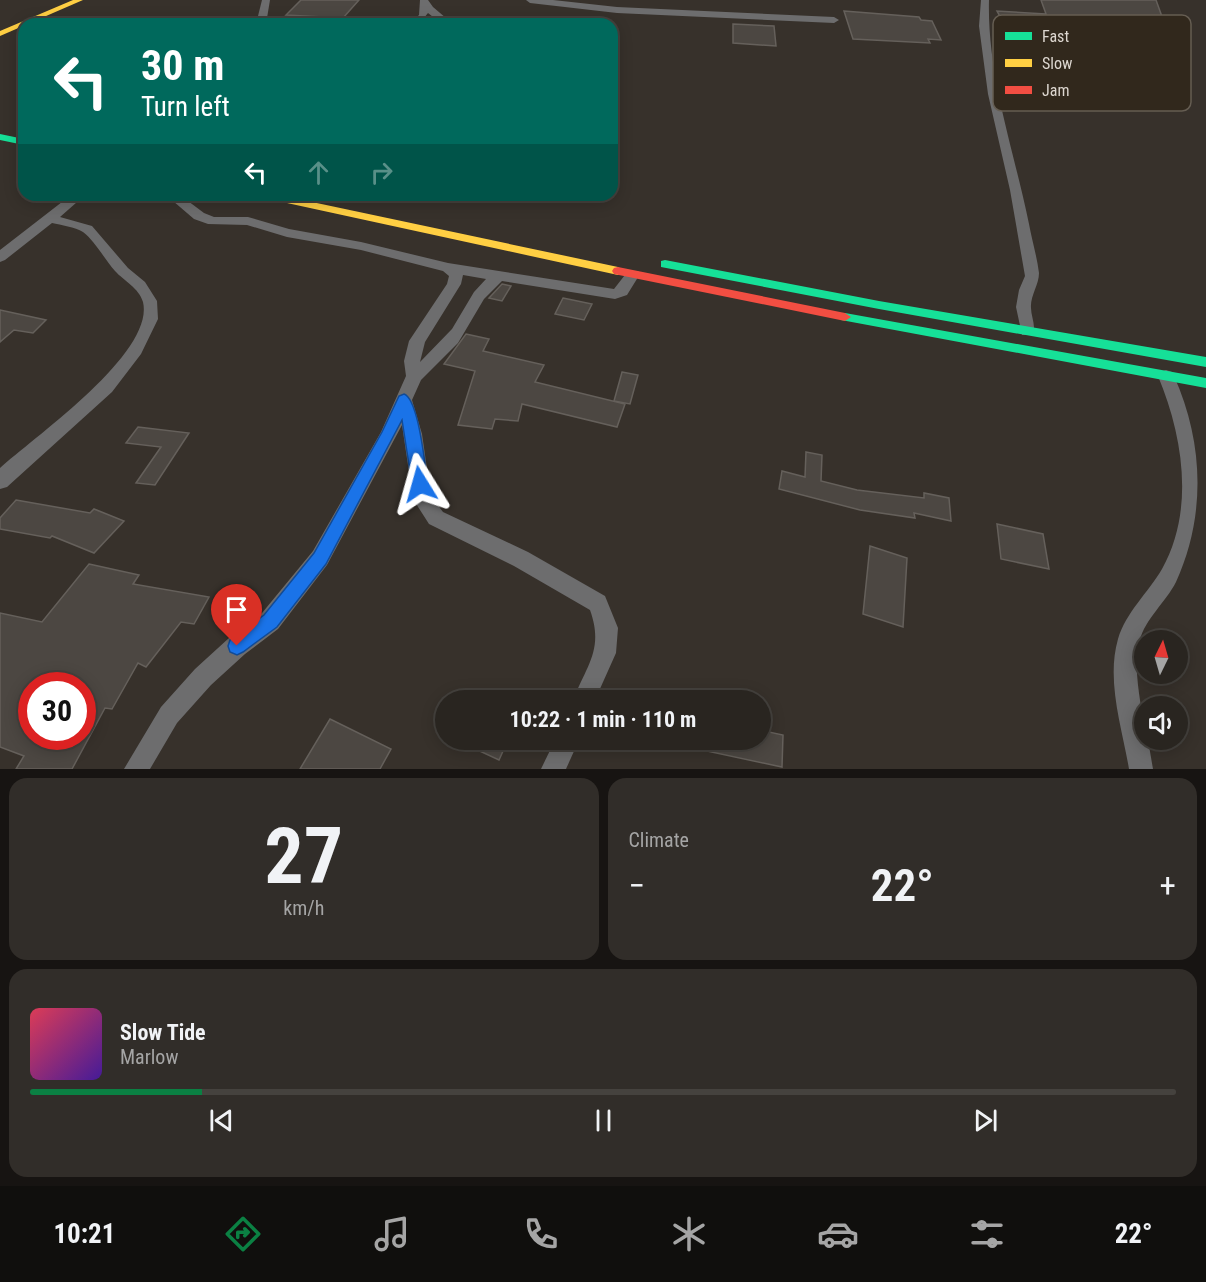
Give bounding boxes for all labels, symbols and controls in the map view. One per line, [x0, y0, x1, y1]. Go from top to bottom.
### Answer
legend [993, 15, 1191, 111]
text: Fast [1042, 27, 1069, 46]
text: 30 m [141, 41, 224, 90]
icon: left [42, 42, 120, 120]
text: Slow [1042, 54, 1072, 73]
text: Jam [1042, 81, 1069, 100]
text: Turn left [141, 91, 230, 123]
icon: left [239, 156, 272, 189]
icon: ahead [302, 156, 335, 189]
icon: right [365, 156, 398, 189]
position arrow [388, 452, 452, 516]
pin [211, 584, 262, 646]
icon: arrive [220, 593, 253, 626]
north arrow [1134, 630, 1188, 684]
map controls [1134, 630, 1188, 750]
speed limit sign: 30 [18, 672, 96, 750]
button: sound [1134, 696, 1188, 750]
text: 10:22 · 1 min · 110 m [510, 707, 696, 732]
text: 27 [264, 811, 343, 902]
text: Climate [629, 828, 689, 852]
text: 22° [871, 859, 934, 912]
text: − [629, 866, 645, 905]
text: + [1160, 866, 1176, 905]
text: km/h [283, 896, 324, 920]
text: Slow Tide [120, 1020, 206, 1045]
text: Marlow [120, 1045, 178, 1069]
icon: previous [205, 1104, 238, 1137]
icon: pause [587, 1104, 620, 1137]
icon: next [969, 1104, 1002, 1137]
icon: directions [222, 1213, 264, 1255]
icon: music [371, 1213, 413, 1255]
icon: phone [520, 1213, 562, 1255]
icon: climate [668, 1213, 710, 1255]
icon: car [817, 1213, 859, 1255]
icon: filters [966, 1213, 1008, 1255]
text: 10:21 [53, 1218, 115, 1250]
text: 22° [1115, 1218, 1153, 1250]

